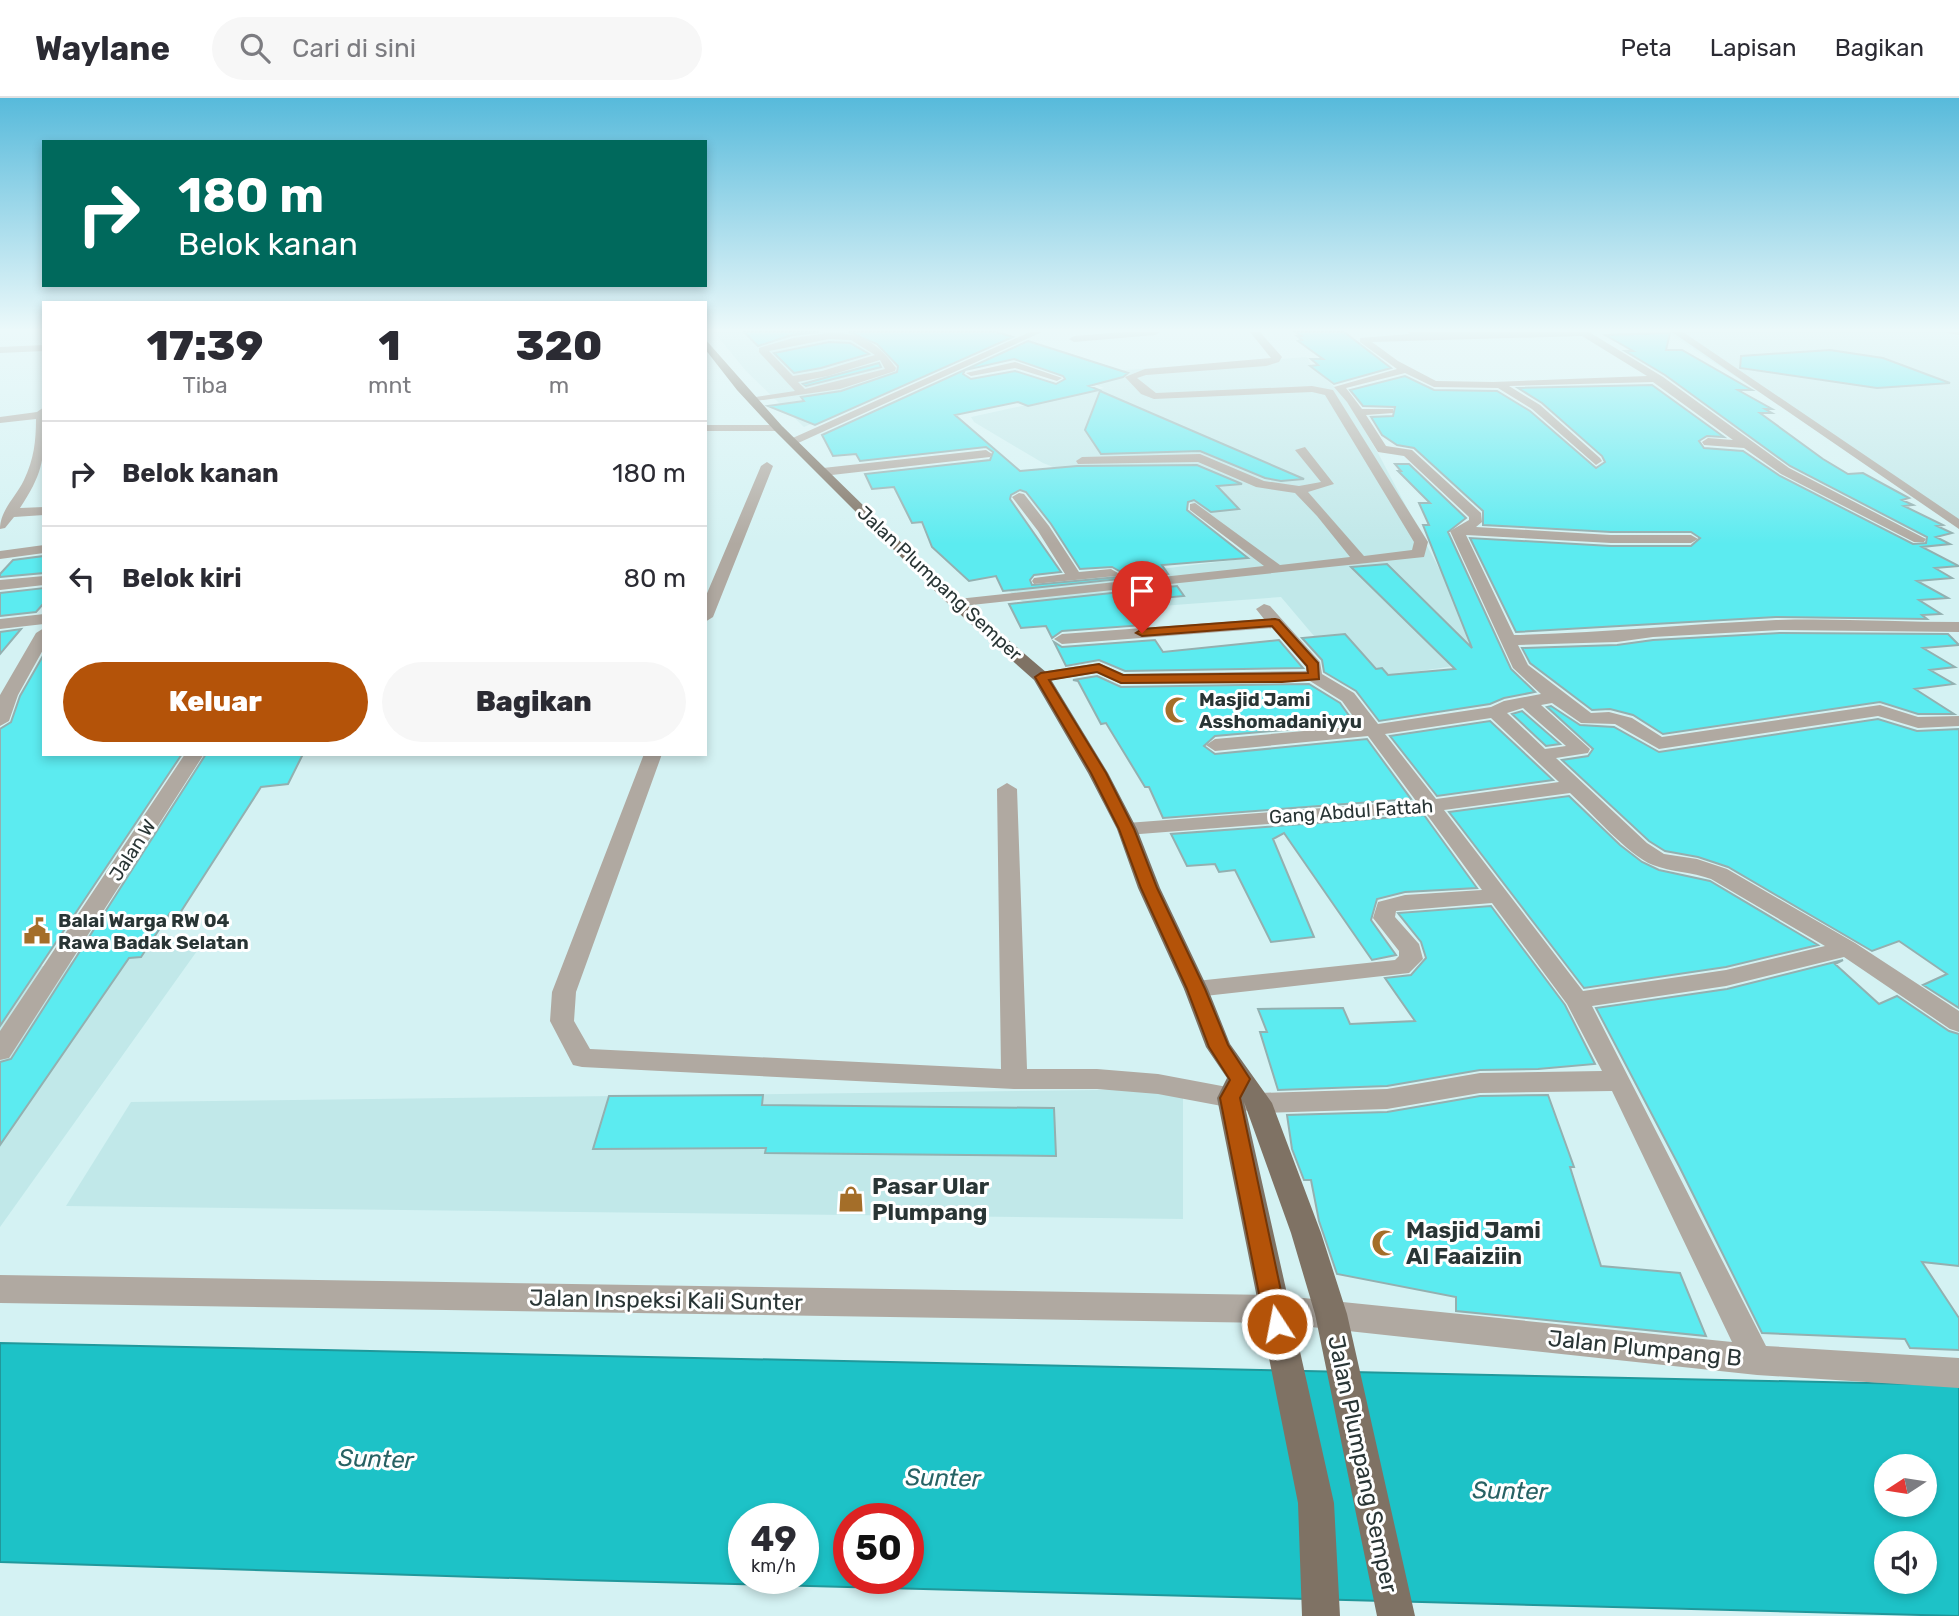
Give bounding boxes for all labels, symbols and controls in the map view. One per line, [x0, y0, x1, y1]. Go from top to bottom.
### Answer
search box [212, 17, 702, 80]
text: Waylane [35, 29, 170, 68]
icon: search [236, 29, 274, 67]
text: Cari di sini [292, 33, 416, 64]
text: Peta [1620, 34, 1672, 62]
text: Lapisan [1710, 34, 1797, 62]
text: Bagikan [1835, 34, 1924, 62]
text: 180 m [178, 166, 324, 224]
icon: right [63, 168, 154, 259]
text: Belok kanan [178, 225, 358, 263]
text: 17:39 [147, 321, 263, 371]
text: 1 [379, 321, 401, 371]
text: 320 [516, 321, 602, 371]
text: Tiba [182, 371, 228, 399]
text: mnt [368, 371, 411, 399]
text: m [549, 371, 569, 399]
icon: right [63, 455, 101, 493]
text: Belok kanan [122, 458, 279, 489]
text: 180 m [612, 458, 686, 489]
street label: Jalan Plumpang Semper [853, 501, 1027, 666]
icon: left [63, 560, 101, 598]
pin [1112, 561, 1172, 633]
text: Belok kiri [122, 563, 242, 594]
text: 80 m [623, 563, 686, 594]
icon: arrive [1123, 572, 1161, 610]
button: Keluar [63, 662, 368, 742]
button: Bagikan [382, 662, 686, 742]
place label: Masjid Jami Asshomadaniyyu [1199, 688, 1362, 733]
mosque icon: Masjid Jami Asshomadaniyyu [1163, 695, 1193, 725]
street label: Gang Abdul Fattah [1268, 794, 1434, 829]
street label: Jalan W [104, 815, 161, 885]
place label: Balai Warga RW 04 Rawa Badak Selatan [58, 909, 249, 954]
public building icon: Balai Warga RW 04 Rawa Badak Selatan [22, 916, 52, 946]
place label: Pasar Ular Plumpang [872, 1172, 990, 1226]
shop icon: Pasar Ular Plumpang [836, 1184, 866, 1214]
place label: Masjid Jami Al Faaiziin [1406, 1216, 1541, 1270]
mosque icon: Masjid Jami Al Faaiziin [1370, 1228, 1400, 1258]
street label: Jalan Inspeksi Kali Sunter [529, 1284, 803, 1316]
position arrow [1240, 1287, 1314, 1361]
street label: Jalan Plumpang B [1547, 1324, 1743, 1372]
street label: Jalan Plumpang Semper [1322, 1333, 1404, 1595]
water label: Sunter [338, 1444, 415, 1474]
north arrow [1874, 1454, 1937, 1517]
map controls [1874, 1454, 1937, 1594]
water label: Sunter [905, 1463, 982, 1493]
water label: Sunter [1472, 1476, 1549, 1506]
speed limit sign: 50 [833, 1503, 924, 1594]
text: 49 [750, 1518, 797, 1560]
button: sound [1874, 1531, 1937, 1594]
text: km/h [751, 1555, 796, 1577]

